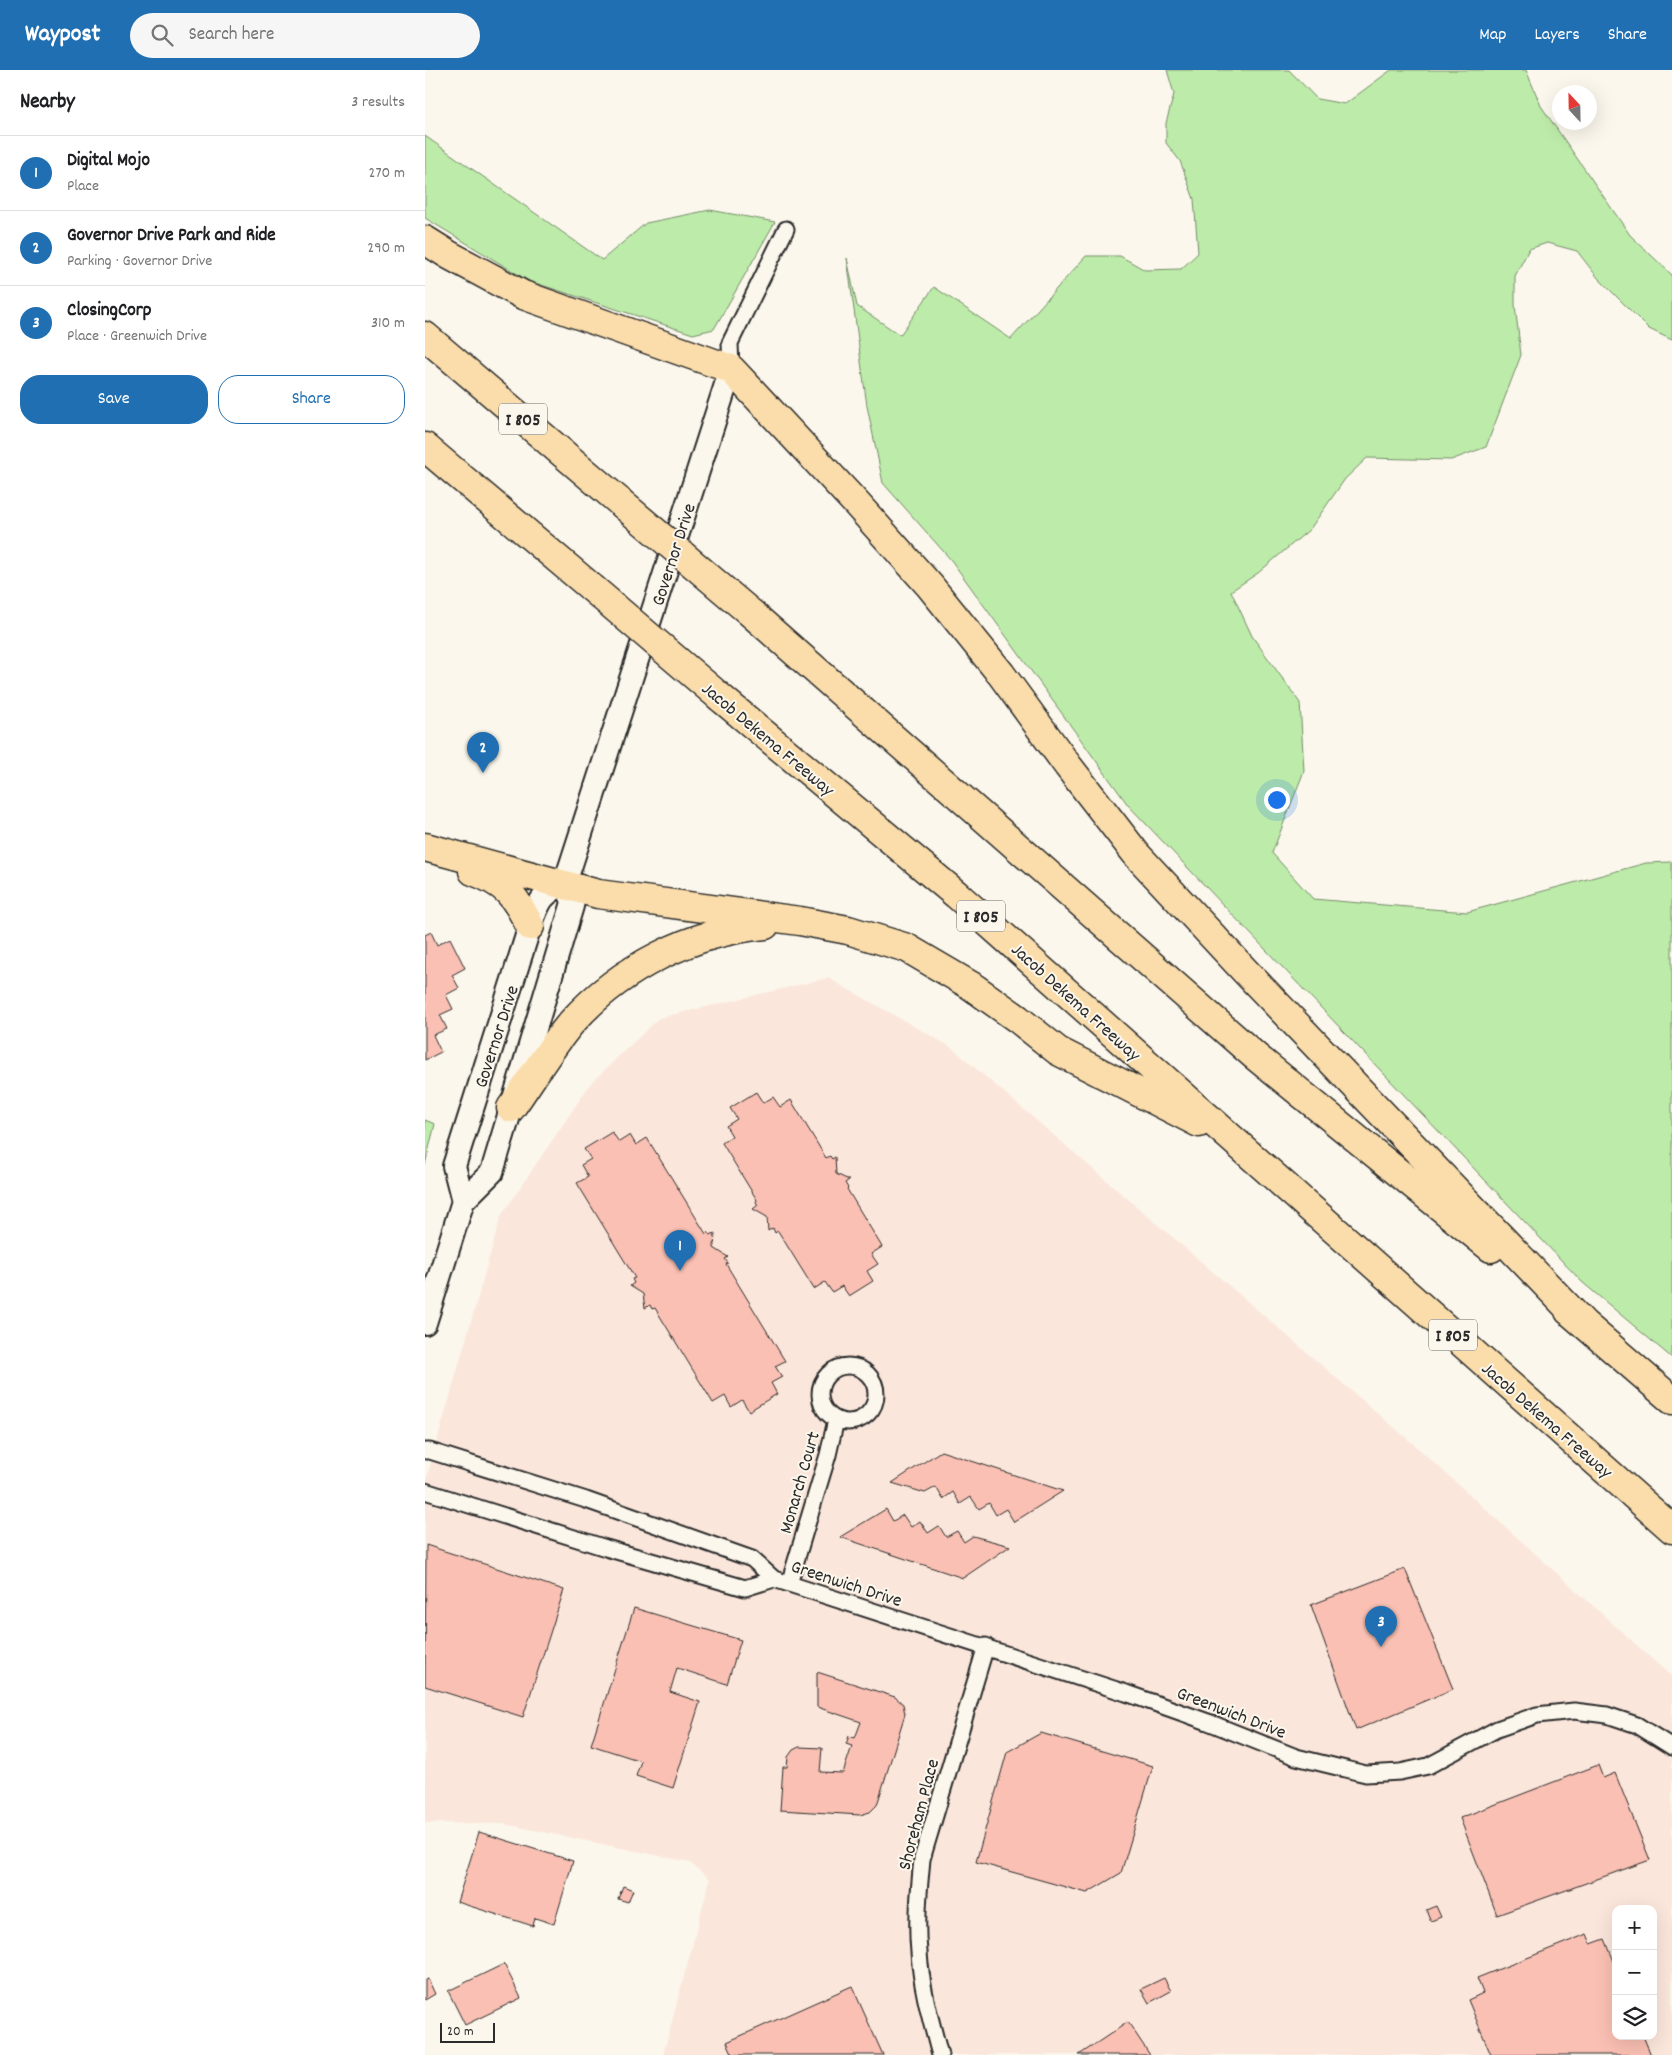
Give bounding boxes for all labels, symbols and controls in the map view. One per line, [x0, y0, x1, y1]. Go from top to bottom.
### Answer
search box [130, 13, 480, 58]
text: Waypost [25, 18, 100, 52]
icon: search [148, 21, 176, 49]
text: Search here [188, 22, 274, 49]
text: Map [1479, 23, 1506, 48]
text: Layers [1534, 23, 1580, 48]
text: Share [1608, 23, 1647, 48]
north arrow [1552, 85, 1597, 130]
text: Nearby [20, 88, 75, 118]
text: 3 results [351, 91, 405, 114]
text: Digital Mojo [67, 148, 150, 175]
text: 1 [34, 162, 38, 185]
text: 270 m [369, 162, 405, 185]
text: Place [67, 175, 99, 198]
text: Governor Drive Park and Ride [67, 223, 276, 250]
text: 2 [33, 237, 40, 260]
text: 290 m [367, 237, 405, 260]
text: Parking · Governor Drive [67, 250, 212, 273]
text: ClosingCorp [67, 298, 152, 325]
text: 3 [32, 312, 40, 335]
text: 310 m [371, 312, 405, 335]
text: Place · Greenwich Drive [67, 325, 207, 348]
button: Save [20, 375, 208, 424]
button: Share [218, 375, 405, 424]
road number: I 805 [499, 404, 547, 434]
street label: Governor Drive [646, 500, 705, 610]
street label: Jacob Dekema Freeway [694, 677, 839, 805]
pin: 2 [467, 732, 499, 773]
your location [1264, 787, 1290, 813]
road number: I 805 [957, 900, 1005, 931]
street label: Jacob Dekema Freeway [1004, 938, 1146, 1069]
street label: Governor Drive [469, 982, 528, 1092]
pin: 1 [664, 1230, 696, 1271]
road number: I 805 [1429, 1320, 1477, 1350]
street label: Jacob Dekema Freeway [1474, 1357, 1618, 1487]
street label: Monarch Court [774, 1429, 829, 1537]
street label: Greenwich Drive [787, 1555, 905, 1616]
pin: 3 [1365, 1606, 1397, 1647]
street label: Greenwich Drive [1172, 1681, 1289, 1748]
street label: Shoreham Place [893, 1756, 948, 1873]
map controls [1612, 1905, 1657, 2040]
button: + [1612, 1905, 1657, 1950]
button: − [1612, 1950, 1657, 1995]
button: layers [1612, 1995, 1657, 2040]
scale bar [440, 2020, 495, 2043]
text: 20 m [447, 2022, 474, 2042]

